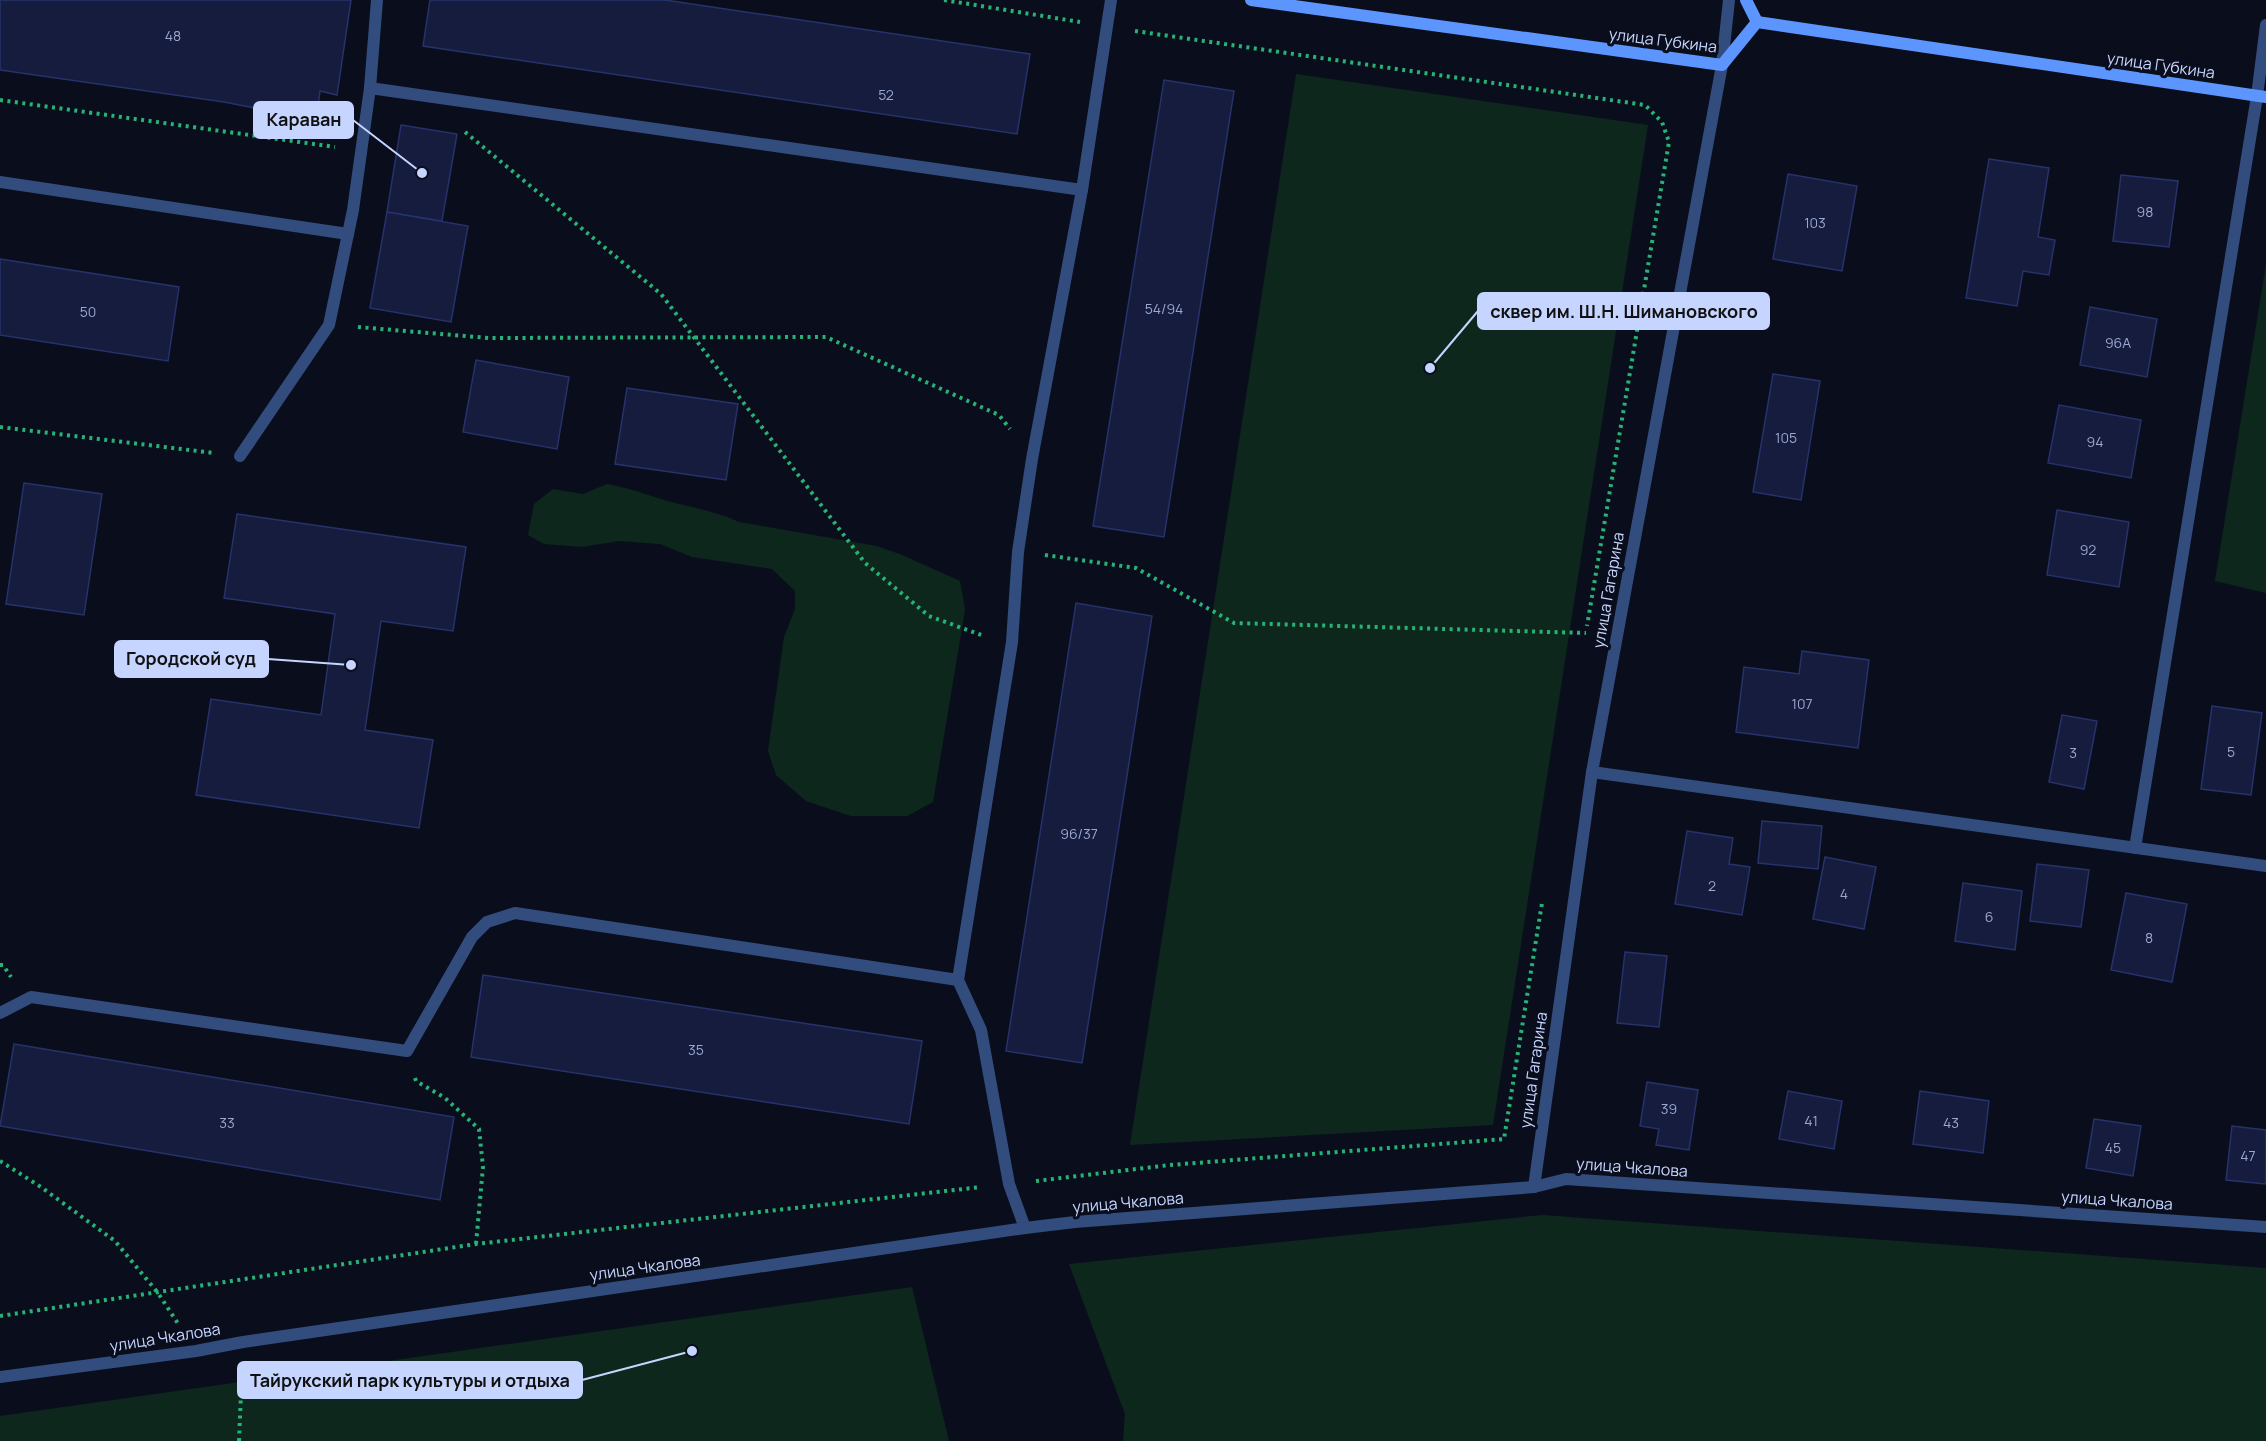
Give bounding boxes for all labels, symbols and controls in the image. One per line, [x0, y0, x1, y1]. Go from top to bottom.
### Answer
street label: улица Губкина [1608, 22, 1718, 58]
house number: 48 [165, 26, 181, 45]
street label: улица Губкина [2106, 47, 2216, 83]
house number: 52 [878, 85, 894, 104]
callout: Караван [254, 102, 353, 138]
text: Караван [266, 107, 342, 131]
house number: 98 [2137, 202, 2153, 221]
house number: 103 [1804, 213, 1826, 232]
callout: сквер им. Ш.Н. Шимановского [1478, 293, 1769, 329]
house number: 54/94 [1145, 299, 1183, 318]
text: сквер им. Ш.Н. Шимановского [1490, 299, 1758, 323]
house number: 50 [80, 302, 96, 321]
house number: 96А [2105, 333, 2131, 352]
house number: 105 [1775, 428, 1797, 447]
house number: 94 [2087, 432, 2103, 451]
street label: улица Гагарина [1587, 530, 1629, 650]
house number: 92 [2080, 540, 2096, 559]
callout: Городской суд [115, 641, 268, 677]
text: Городской суд [126, 646, 256, 670]
house number: 107 [1791, 694, 1813, 713]
house number: 5 [2227, 742, 2235, 761]
house number: 3 [2069, 743, 2077, 762]
house number: 96/37 [1060, 824, 1098, 843]
house number: 2 [1708, 876, 1716, 895]
house number: 4 [1840, 884, 1848, 903]
house number: 6 [1985, 907, 1993, 926]
house number: 8 [2145, 928, 2153, 947]
street label: улица Гагарина [1514, 1010, 1552, 1130]
house number: 35 [688, 1040, 704, 1059]
house number: 39 [1661, 1099, 1677, 1118]
house number: 41 [1804, 1111, 1818, 1130]
house number: 33 [219, 1113, 235, 1132]
house number: 43 [1943, 1113, 1959, 1132]
house number: 45 [2105, 1138, 2121, 1157]
house number: 47 [2240, 1146, 2256, 1165]
street label: улица Чкалова [1576, 1152, 1688, 1182]
street label: улица Чкалова [2061, 1185, 2173, 1215]
street label: улица Чкалова [1071, 1186, 1185, 1218]
street label: улица Чкалова [588, 1248, 702, 1286]
street label: улица Чкалова [108, 1317, 222, 1357]
callout: Тайрукский парк культуры и отдыха [238, 1362, 582, 1398]
text: Тайрукский парк культуры и отдыха [250, 1368, 570, 1392]

